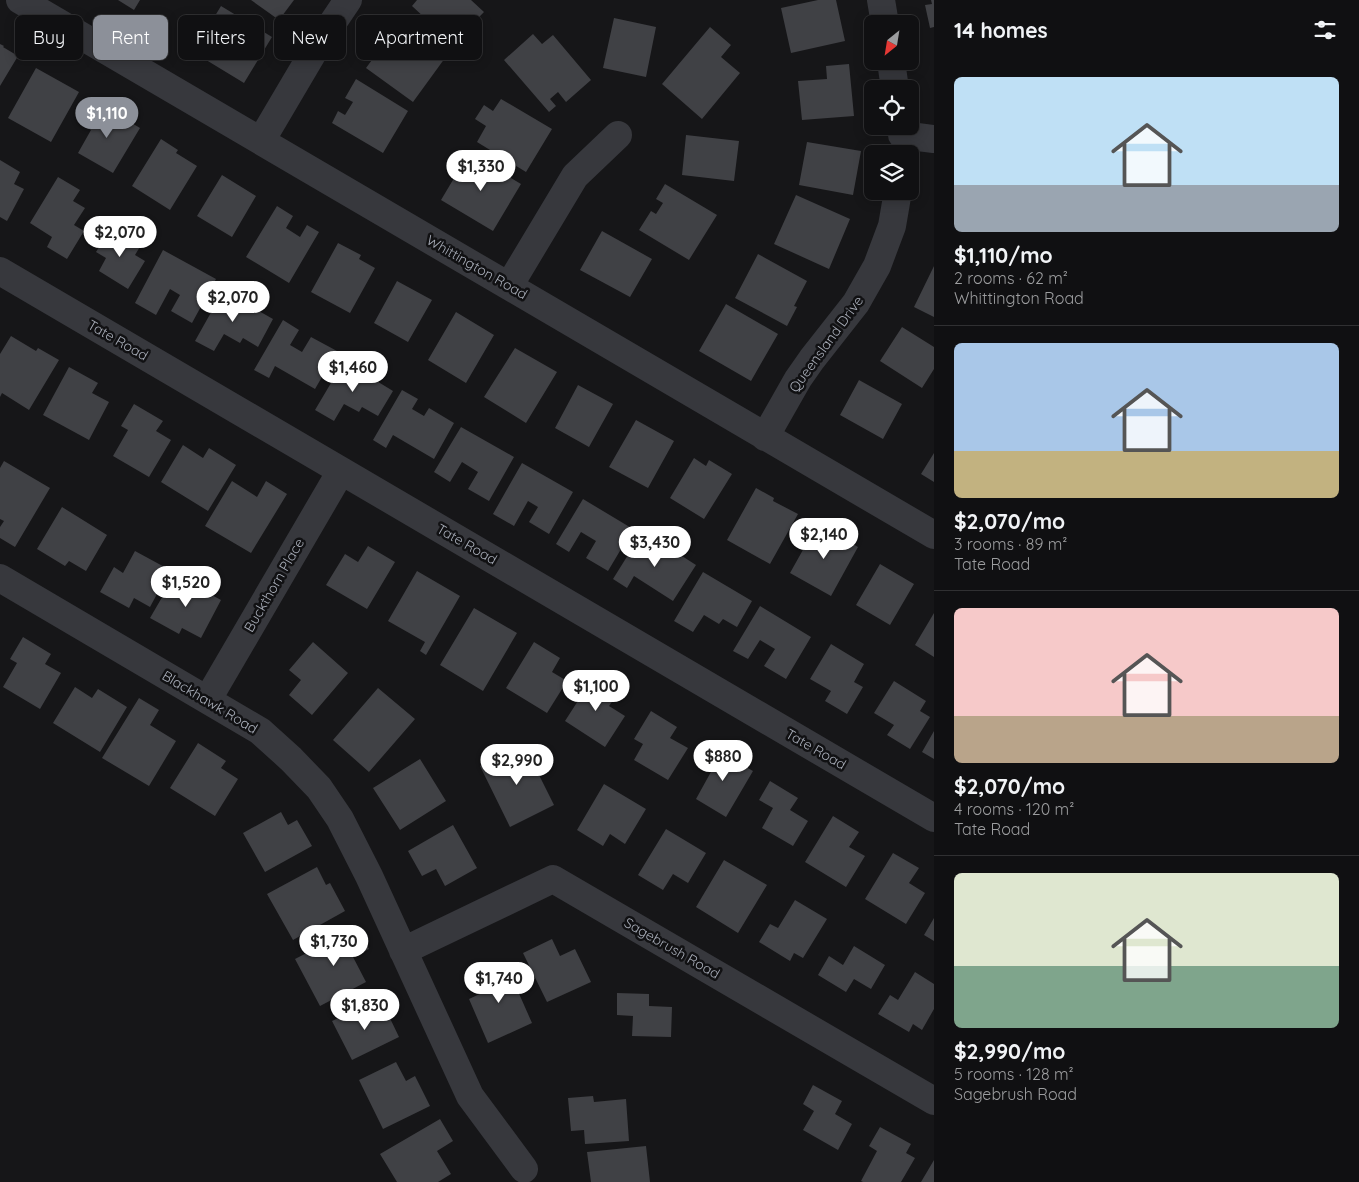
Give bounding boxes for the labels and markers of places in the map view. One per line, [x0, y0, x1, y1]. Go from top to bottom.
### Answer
pin: $1,110 [66, 96, 148, 139]
pin: $1,330 [440, 150, 522, 192]
pin: $2,070 [79, 216, 161, 258]
pin: $2,070 [192, 280, 274, 323]
pin: $1,460 [312, 350, 394, 393]
pin: $2,140 [783, 518, 865, 560]
pin: $3,430 [614, 526, 696, 568]
pin: $1,520 [145, 566, 227, 608]
pin: $1,100 [555, 670, 637, 712]
pin: $880 [693, 740, 753, 782]
pin: $2,990 [476, 744, 558, 786]
pin: $1,730 [293, 924, 375, 967]
pin: $1,740 [458, 962, 540, 1004]
pin: $1,830 [324, 988, 406, 1031]

